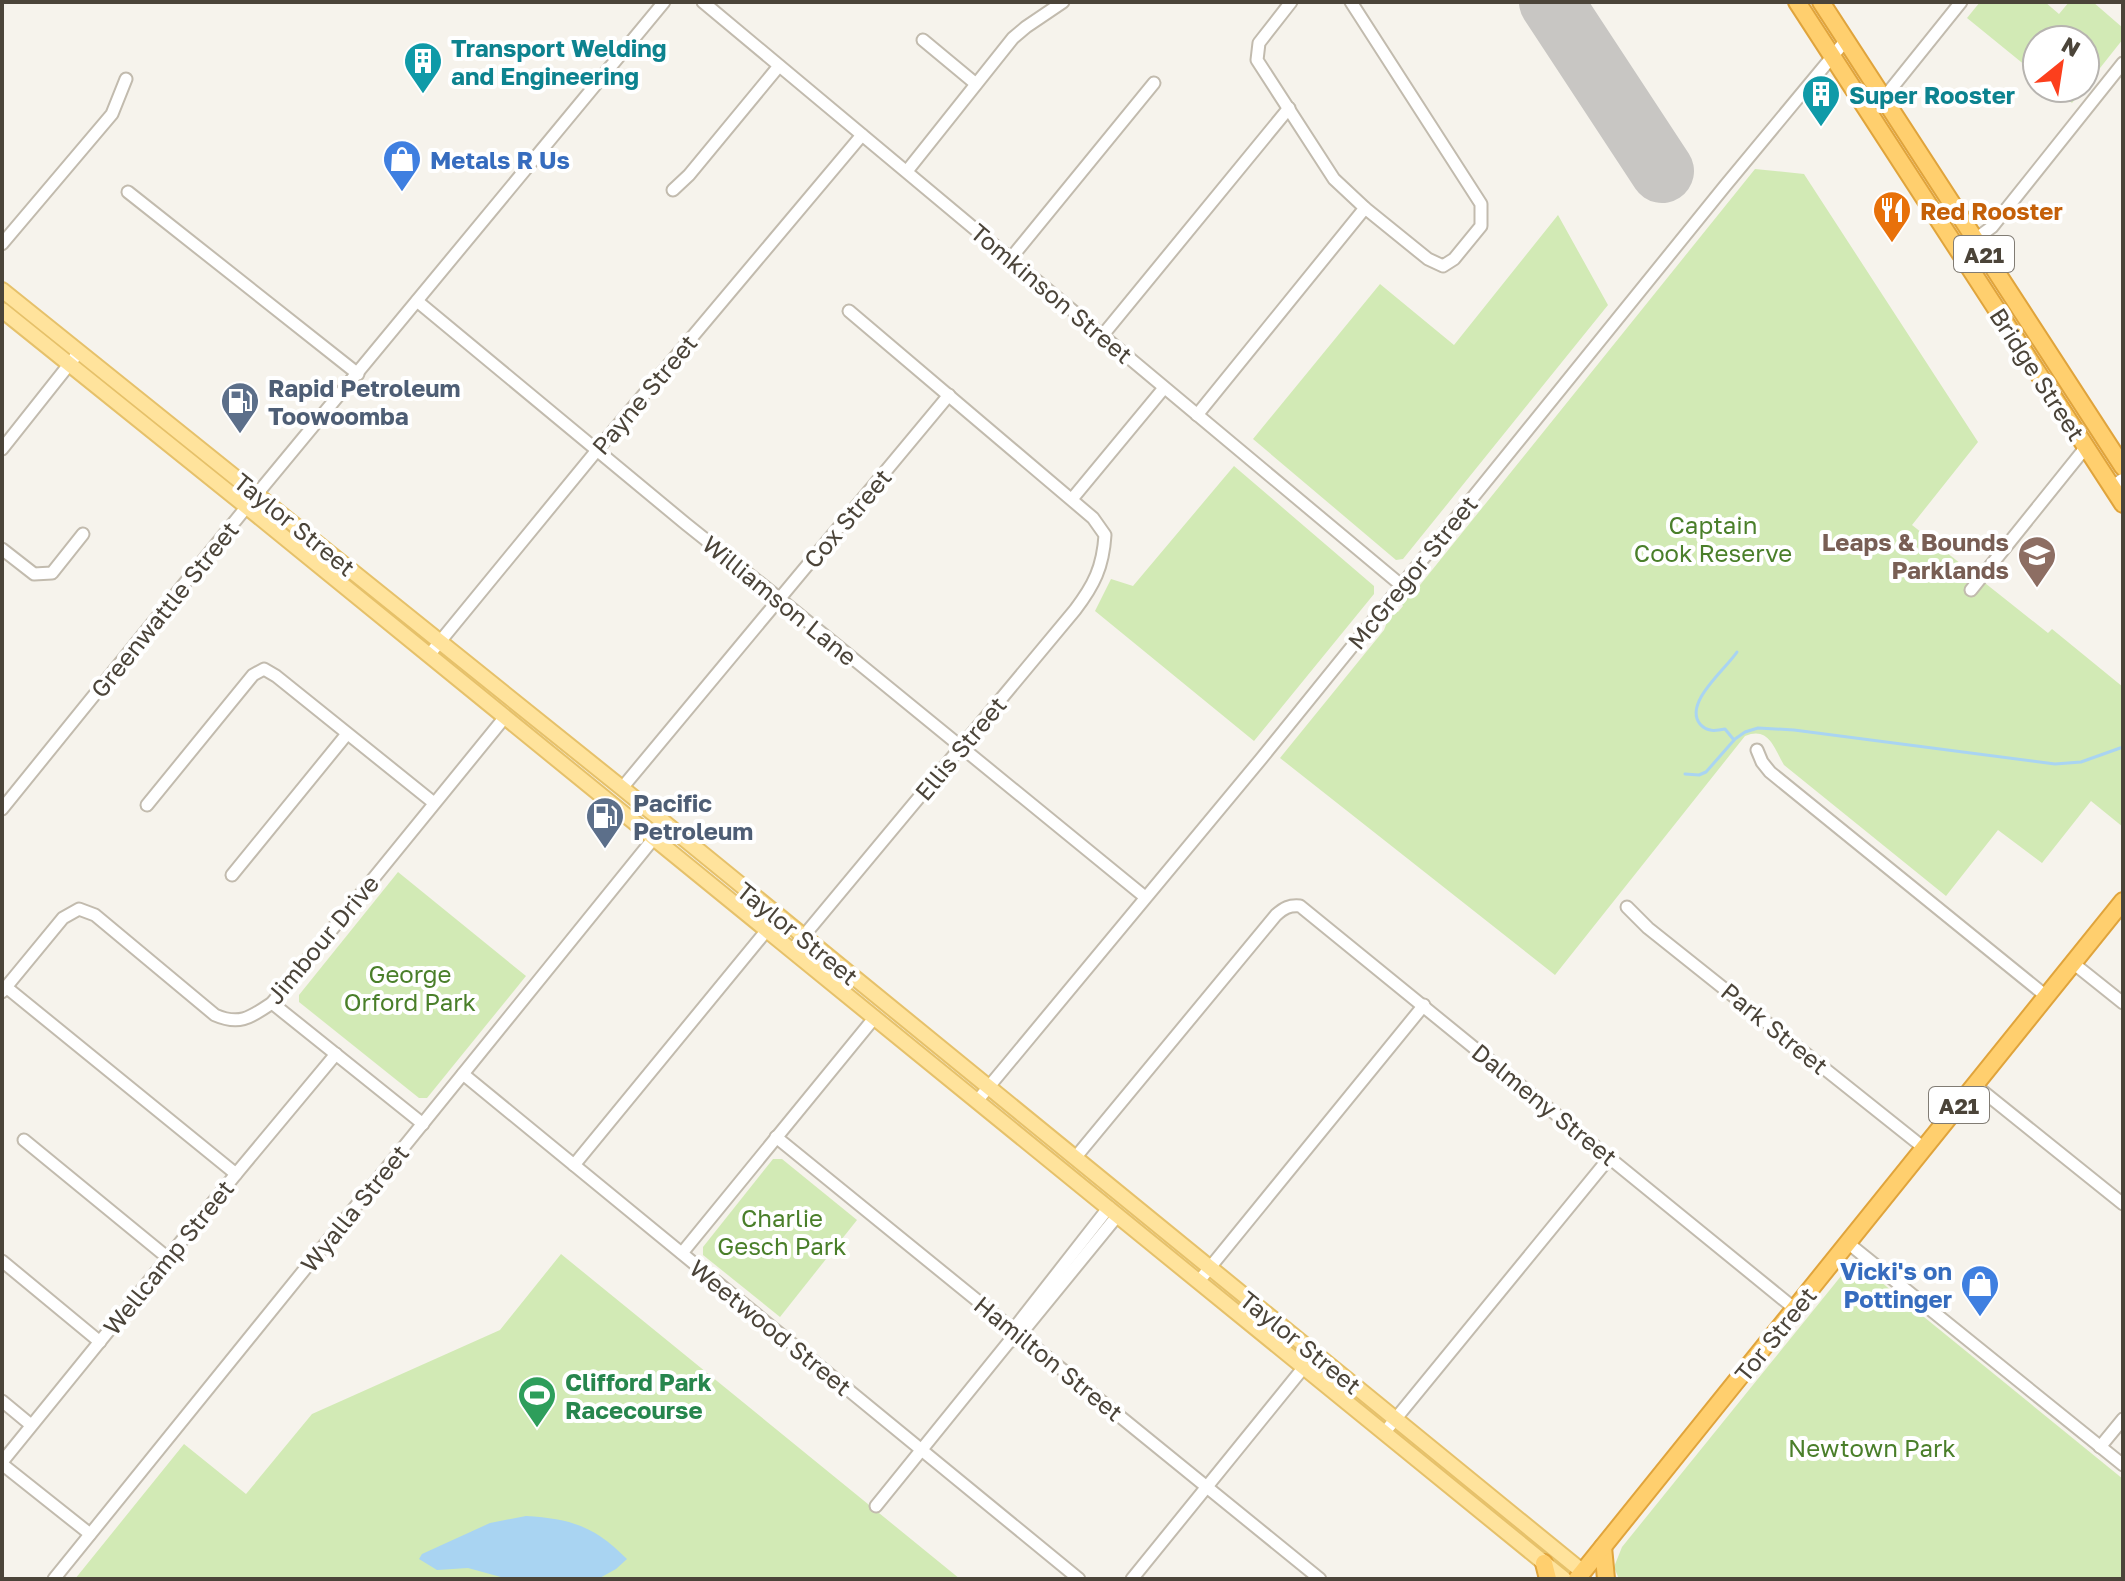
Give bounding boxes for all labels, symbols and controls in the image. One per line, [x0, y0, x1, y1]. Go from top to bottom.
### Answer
north arrow [2021, 24, 2101, 104]
text: N [2057, 30, 2085, 62]
place label: Transport Welding and Engineering [451, 33, 667, 90]
building icon: Transport Welding and Engineering [402, 40, 444, 95]
building icon: Super Rooster [1800, 73, 1842, 128]
place label: Super Rooster [1849, 80, 2015, 109]
shop icon: Metals R Us [381, 138, 423, 193]
place label: Metals R Us [430, 145, 570, 174]
restaurant icon: Red Rooster [1871, 189, 1913, 244]
place label: Red Rooster [1920, 196, 2063, 225]
street label: Tomkinson Street [965, 217, 1139, 369]
road number: A21 [1954, 236, 2014, 272]
street label: Bridge Street [1984, 302, 2092, 446]
street label: Payne Street [585, 328, 703, 460]
place label: Rapid Petroleum Toowoomba [268, 373, 461, 430]
fuel station icon: Rapid Petroleum Toowoomba [219, 380, 261, 435]
street label: Cox Street [797, 463, 897, 573]
street label: Taylor Street [229, 466, 361, 582]
street label: McGregor Street [1341, 489, 1483, 655]
park label: Captain Cook Reserve [1634, 510, 1792, 567]
street label: Greenwattle Street [84, 515, 244, 703]
place label: Leaps & Bounds Parklands [1822, 527, 2009, 584]
street label: Williamson Lane [697, 529, 863, 671]
school or university icon: Leaps & Bounds Parklands [2016, 534, 2058, 589]
street label: Ellis Street [908, 690, 1012, 806]
place label: Pacific Petroleum [633, 788, 753, 845]
fuel station icon: Pacific Petroleum [584, 795, 626, 850]
street label: Jimbour Drive [260, 869, 384, 1009]
street label: Taylor Street [732, 875, 864, 991]
park label: George Orford Park [344, 959, 476, 1016]
street label: Park Street [1716, 976, 1834, 1080]
street label: Dalmeny Street [1467, 1037, 1623, 1171]
road number: A21 [1929, 1087, 1989, 1123]
street label: Wyalla Street [294, 1139, 414, 1277]
street label: Wellcamp Street [97, 1174, 239, 1340]
park label: Charlie Gesch Park [717, 1203, 847, 1260]
street label: Weetwood Street [684, 1253, 858, 1401]
place label: Vicki's on Pottinger [1840, 1256, 1952, 1313]
shop icon: Vicki's on Pottinger [1959, 1263, 2001, 1318]
street label: Tor Street [1728, 1281, 1822, 1387]
street label: Taylor Street [1235, 1284, 1367, 1400]
street label: Hamilton Street [969, 1289, 1129, 1427]
place label: Clifford Park Racecourse [565, 1367, 712, 1424]
sports icon: Clifford Park Racecourse [516, 1374, 558, 1429]
park label: Newtown Park [1788, 1433, 1956, 1462]

